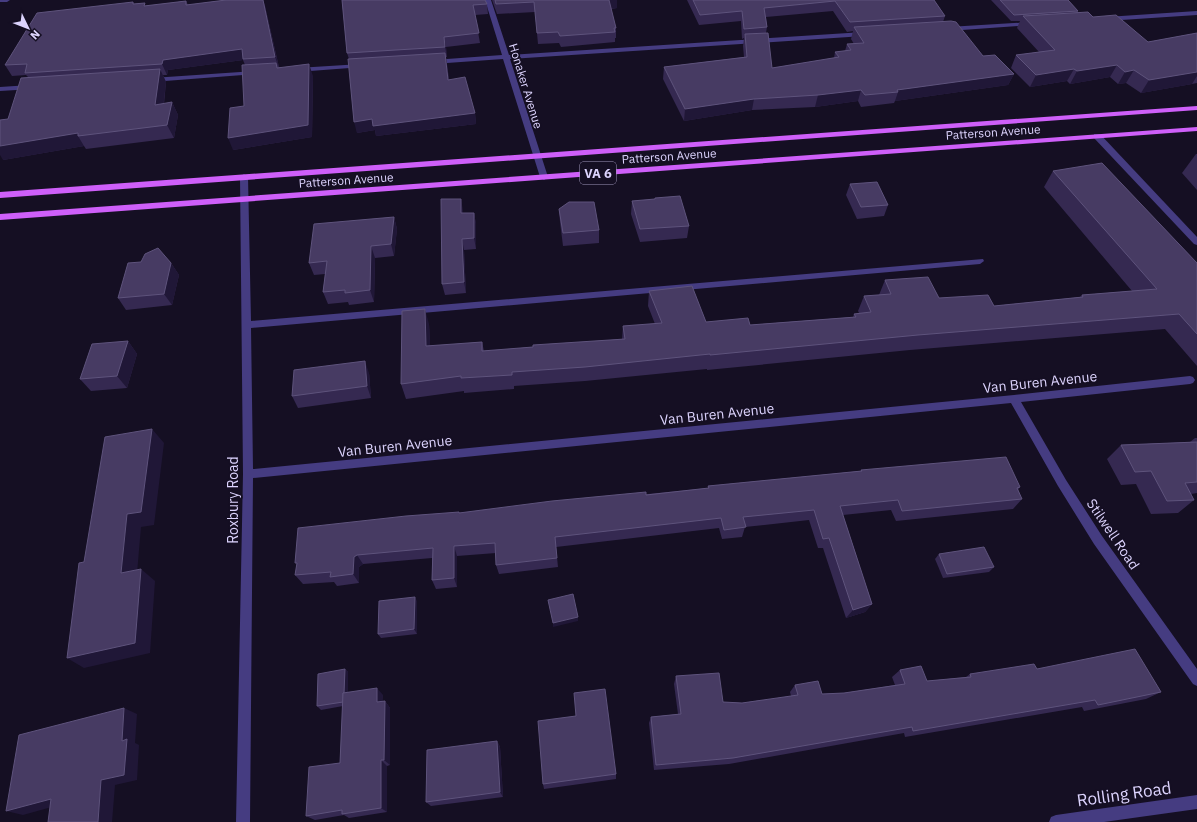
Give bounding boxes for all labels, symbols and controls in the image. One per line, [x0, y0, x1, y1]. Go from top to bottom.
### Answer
north arrow [8, 8, 48, 48]
text: N [27, 27, 43, 43]
street label: Honaker Avenue [506, 42, 546, 131]
street label: Patterson Avenue [945, 121, 1041, 143]
street label: Patterson Avenue [621, 145, 717, 167]
road number: VA 6 [580, 162, 616, 184]
street label: Patterson Avenue [298, 169, 394, 191]
street label: Van Buren Avenue [982, 367, 1098, 397]
street label: Van Buren Avenue [659, 399, 775, 429]
street label: Van Buren Avenue [337, 431, 453, 461]
street label: Roxbury Road [224, 456, 242, 544]
street label: Stilwell Road [1083, 495, 1143, 573]
street label: Rolling Road [1075, 776, 1173, 812]

